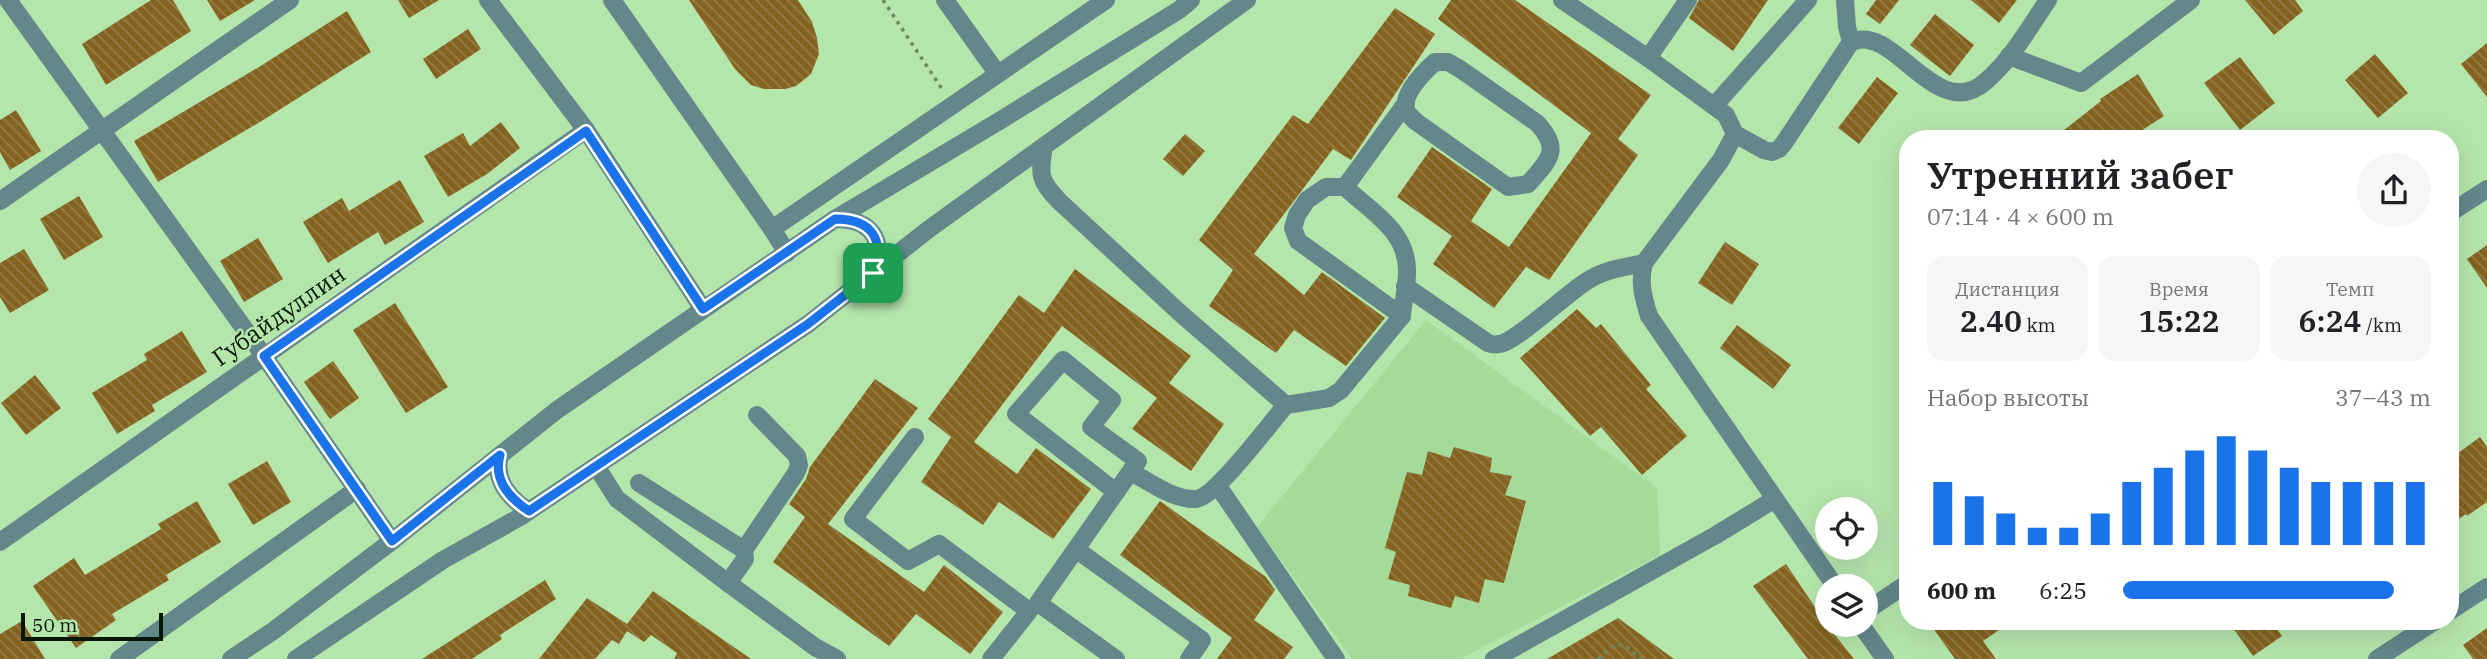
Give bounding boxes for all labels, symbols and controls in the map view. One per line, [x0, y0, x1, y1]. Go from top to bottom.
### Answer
text: Утренний забег [1927, 150, 2234, 199]
button: share [2357, 153, 2431, 227]
text: 07:14 · 4 × 600 m [1927, 201, 2114, 231]
pin [843, 243, 903, 303]
icon: arrive [854, 254, 892, 292]
street label: Губайдуллин [205, 257, 351, 373]
text: Дистанция [1955, 277, 2060, 301]
text: Время [2149, 277, 2209, 301]
text: Темп [2326, 277, 2375, 301]
text: 2.40 [1960, 301, 2022, 340]
text: 15:22 [2139, 301, 2219, 340]
text: 6:24 [2299, 301, 2362, 340]
text: km [2022, 313, 2056, 337]
text: /km [2362, 313, 2402, 337]
text: Набор высоты [1927, 382, 2089, 412]
text: 37–43 m [2335, 382, 2431, 412]
map controls [1815, 497, 1878, 637]
button: locate [1815, 497, 1878, 560]
button: layers [1815, 574, 1878, 637]
text: 600 m [1927, 575, 1996, 605]
text: 6:25 [2039, 575, 2087, 605]
scale bar [21, 610, 163, 642]
text: 50 m [32, 613, 77, 637]

